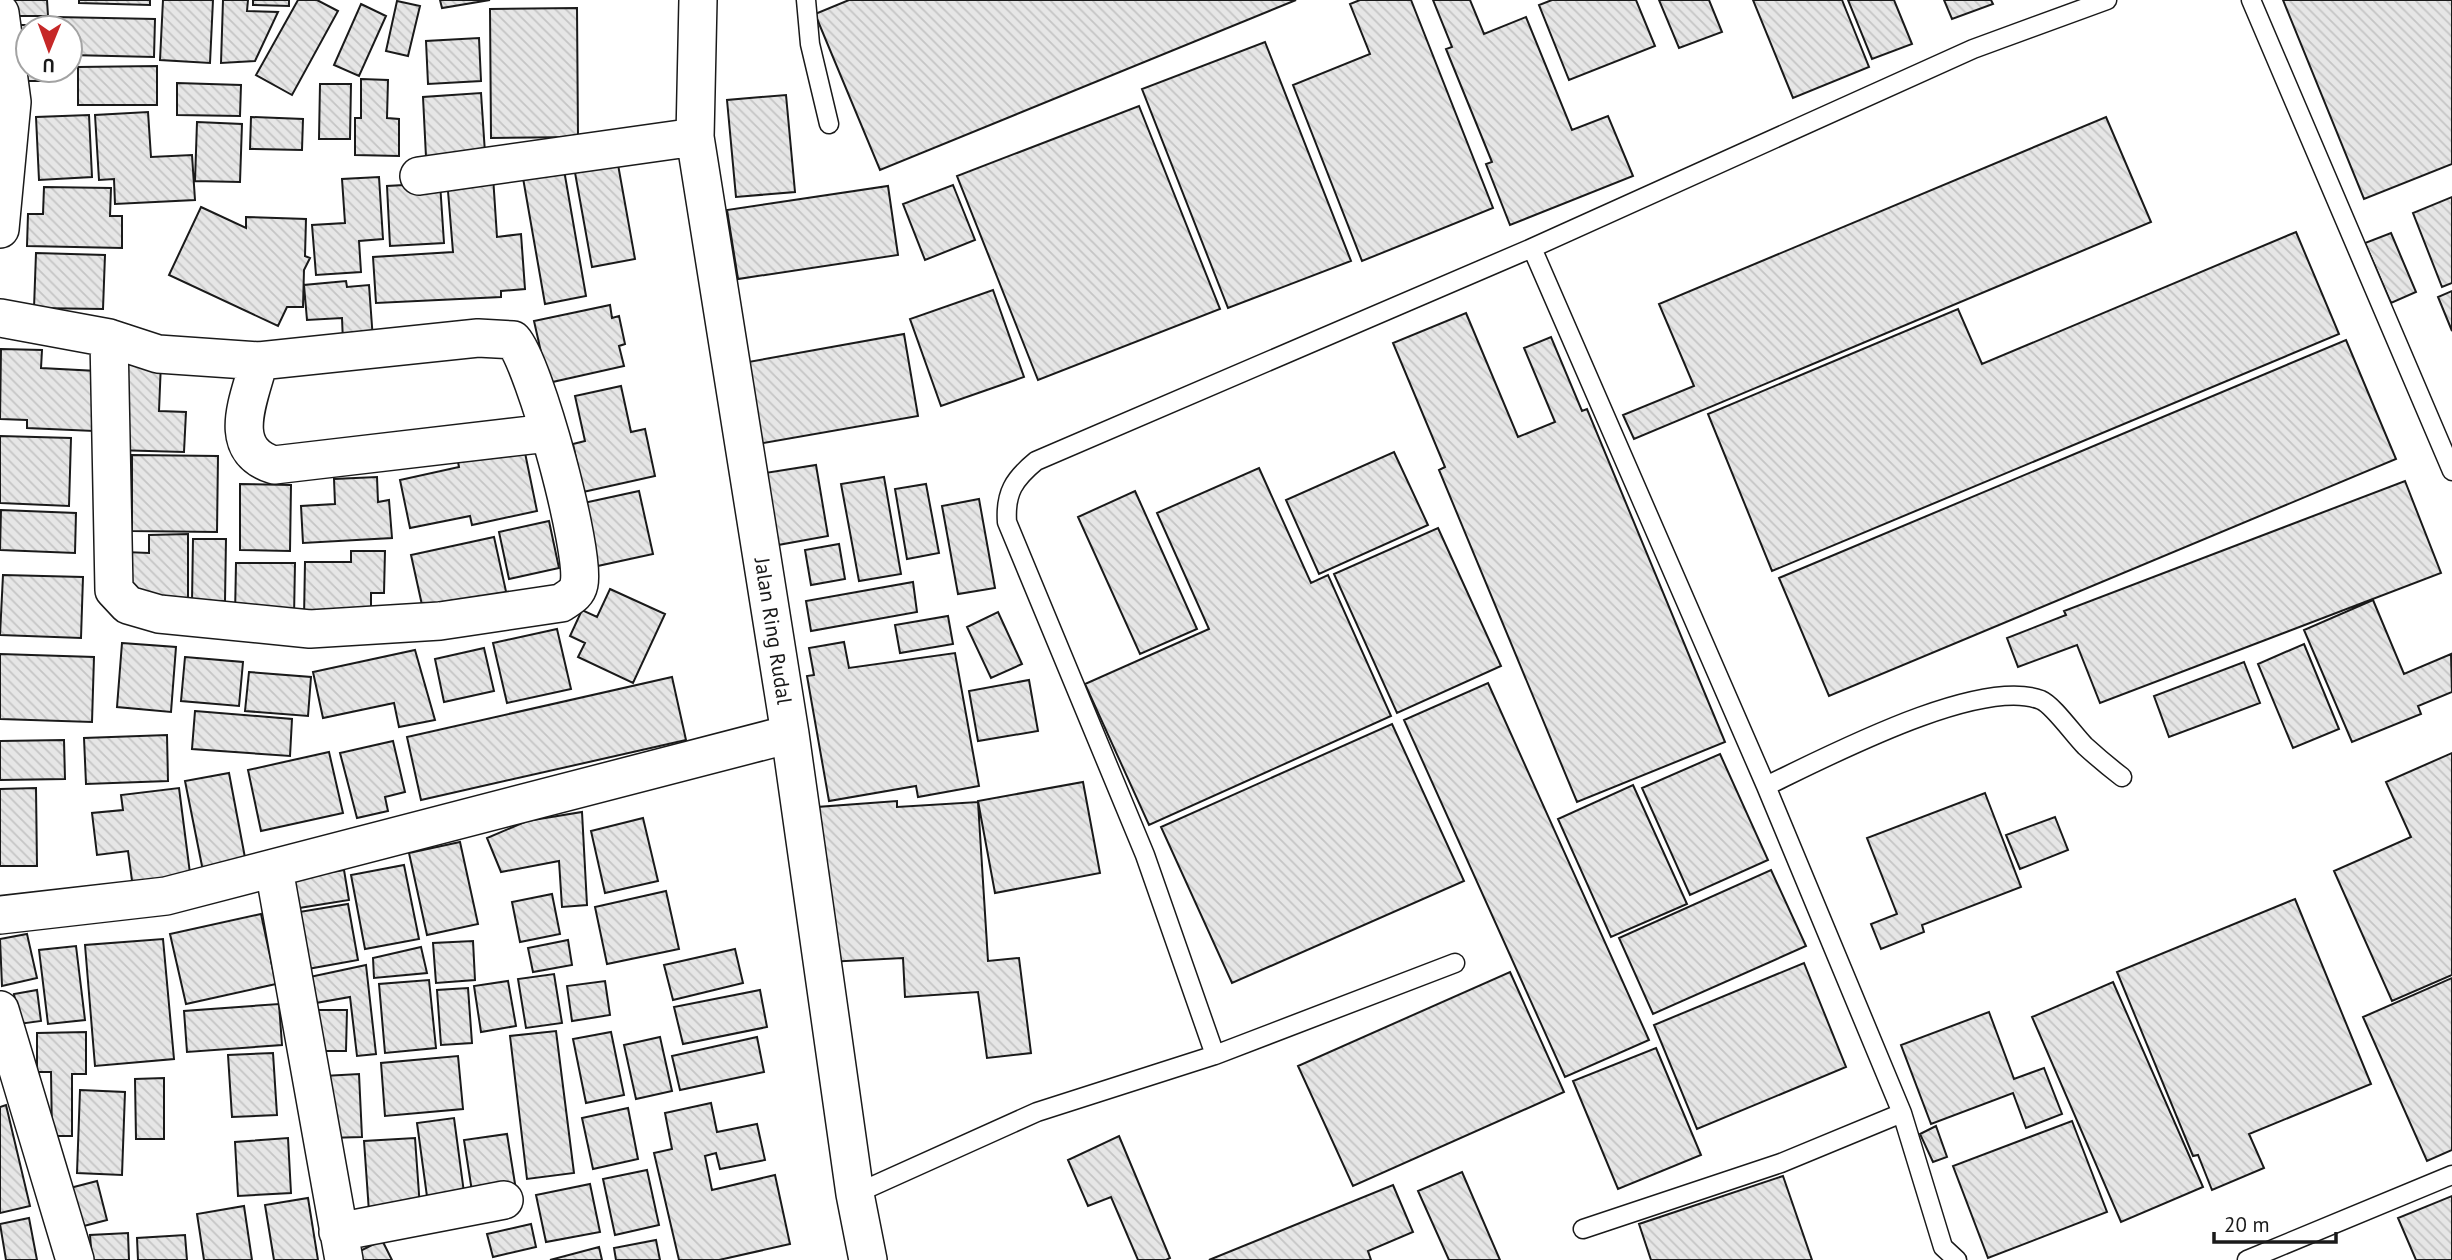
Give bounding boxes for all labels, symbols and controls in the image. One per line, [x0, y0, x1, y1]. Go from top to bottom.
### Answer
north arrow [14, 14, 84, 84]
text: U [43, 54, 55, 78]
street label: Jalan Ring Rudal [748, 555, 798, 706]
scale bar [2214, 1200, 2336, 1244]
text: 20 m [2224, 1211, 2270, 1238]

